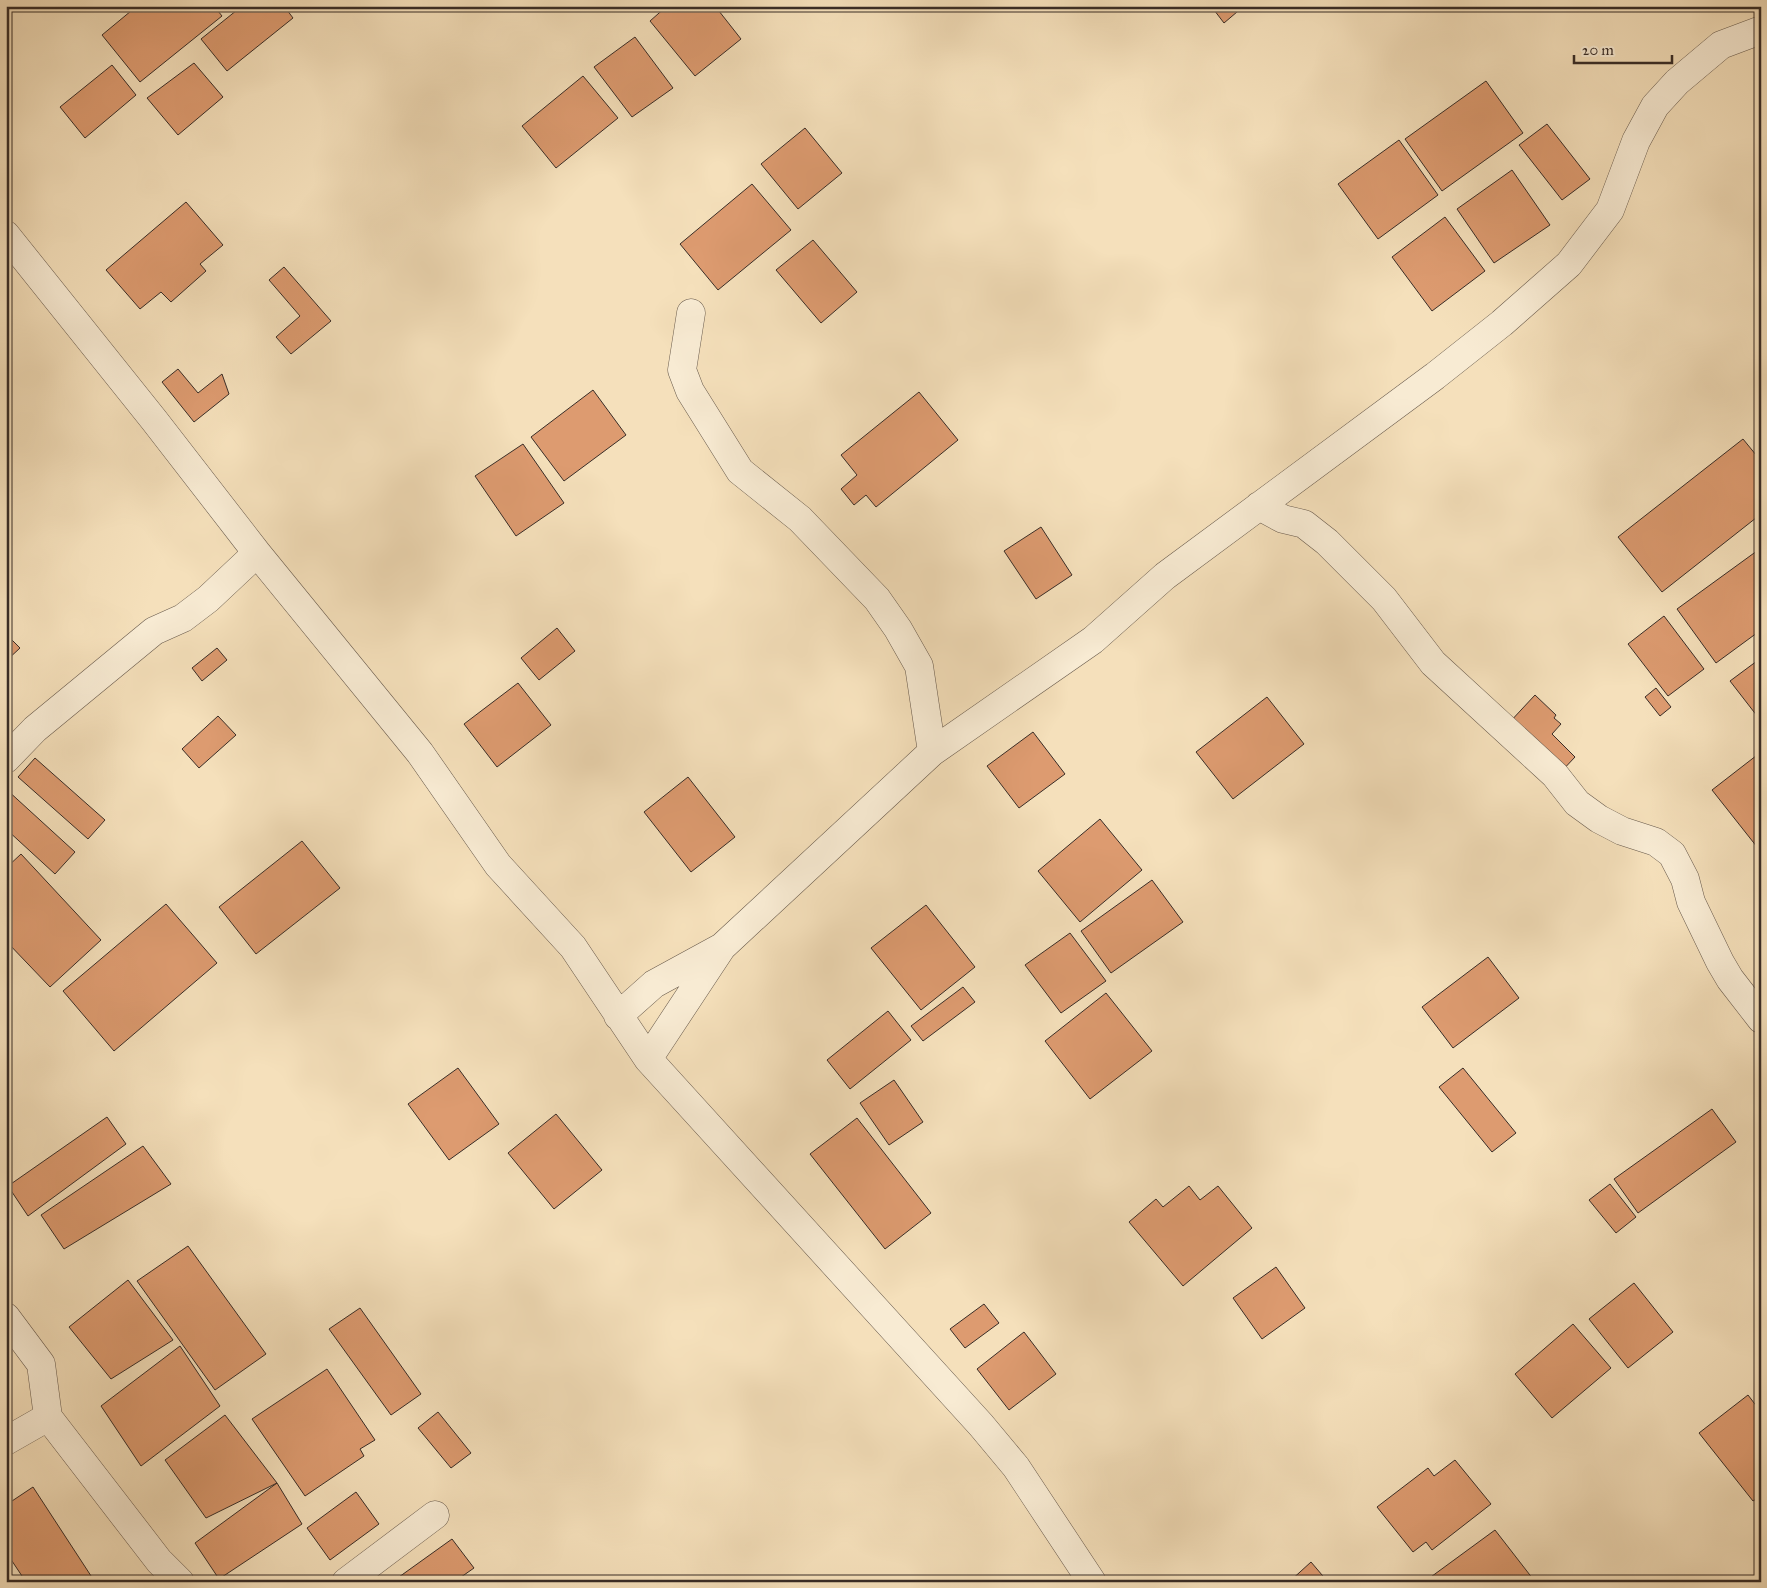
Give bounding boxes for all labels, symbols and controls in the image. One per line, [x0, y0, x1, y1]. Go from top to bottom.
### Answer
scale bar [1574, 32, 1672, 64]
text: 20 m [1582, 41, 1614, 59]

